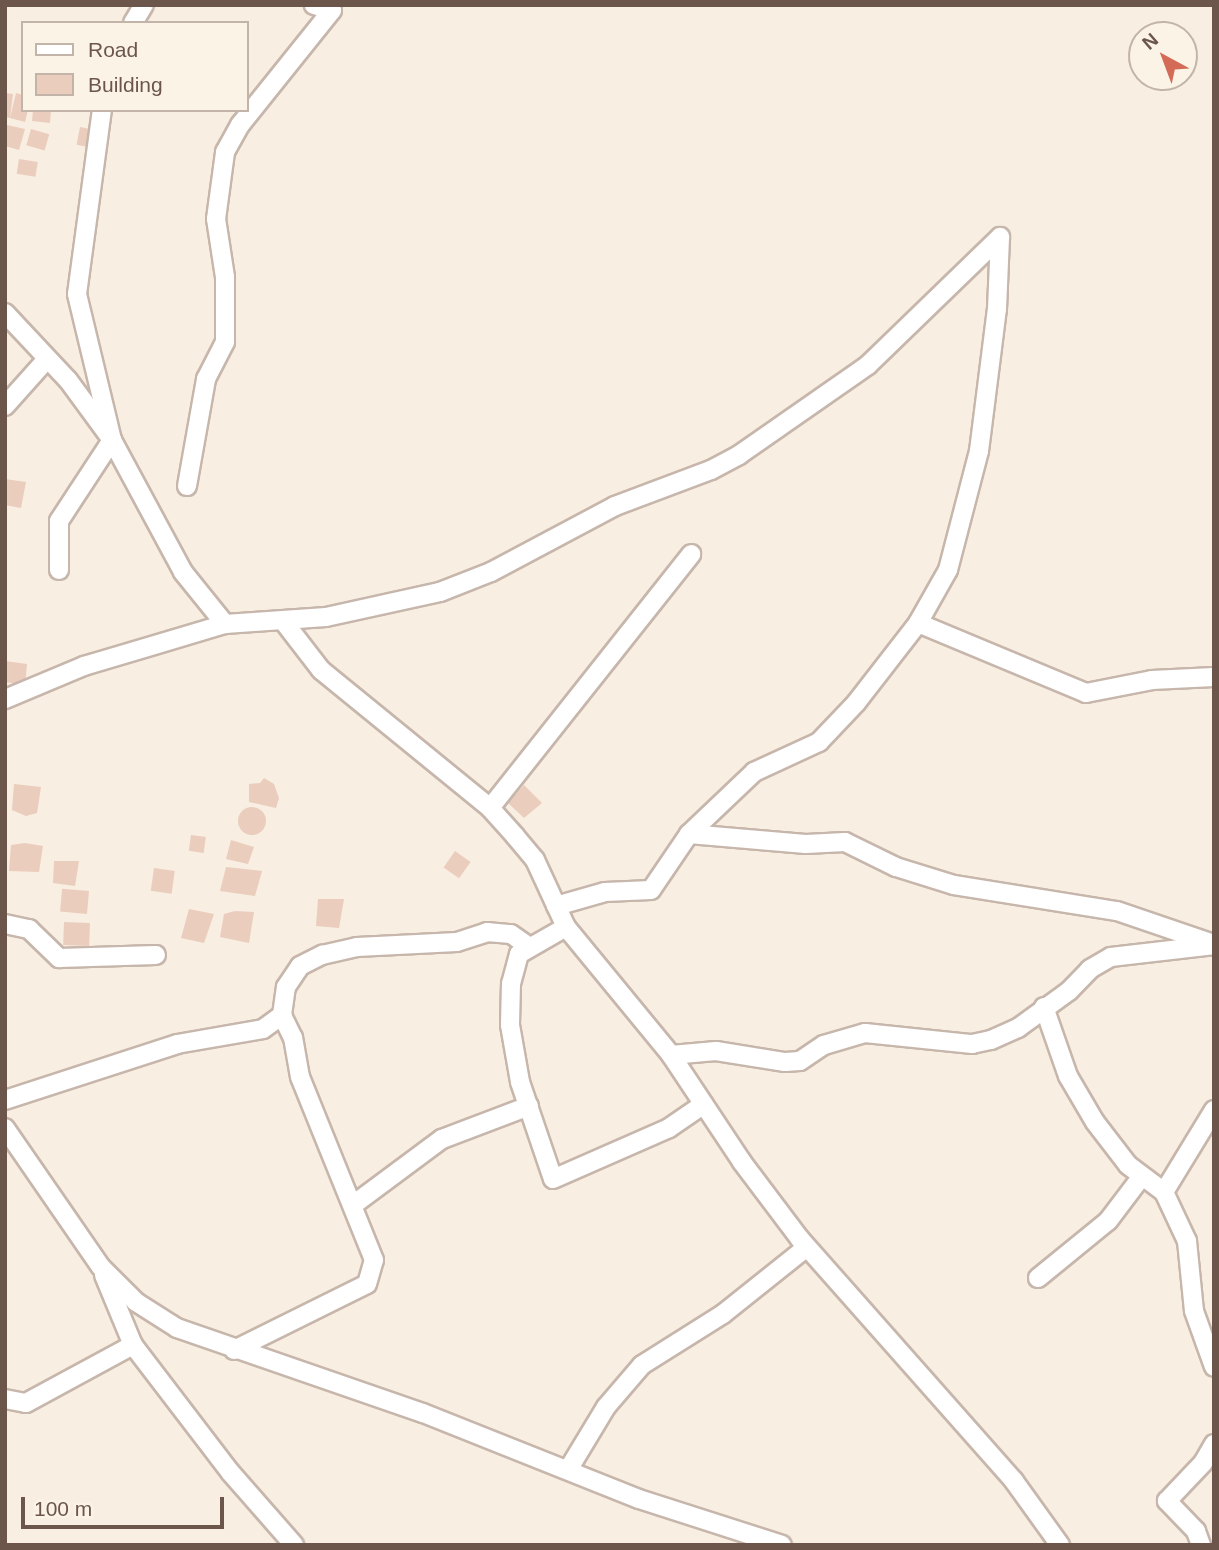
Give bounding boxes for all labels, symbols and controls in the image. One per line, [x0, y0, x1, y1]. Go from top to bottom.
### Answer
legend [21, 21, 248, 112]
north arrow [1128, 21, 1198, 91]
text: N [1138, 29, 1162, 54]
text: Road [88, 38, 138, 61]
text: Building [88, 73, 163, 96]
scale bar [24, 1484, 228, 1528]
text: 100 m [34, 1497, 92, 1520]

